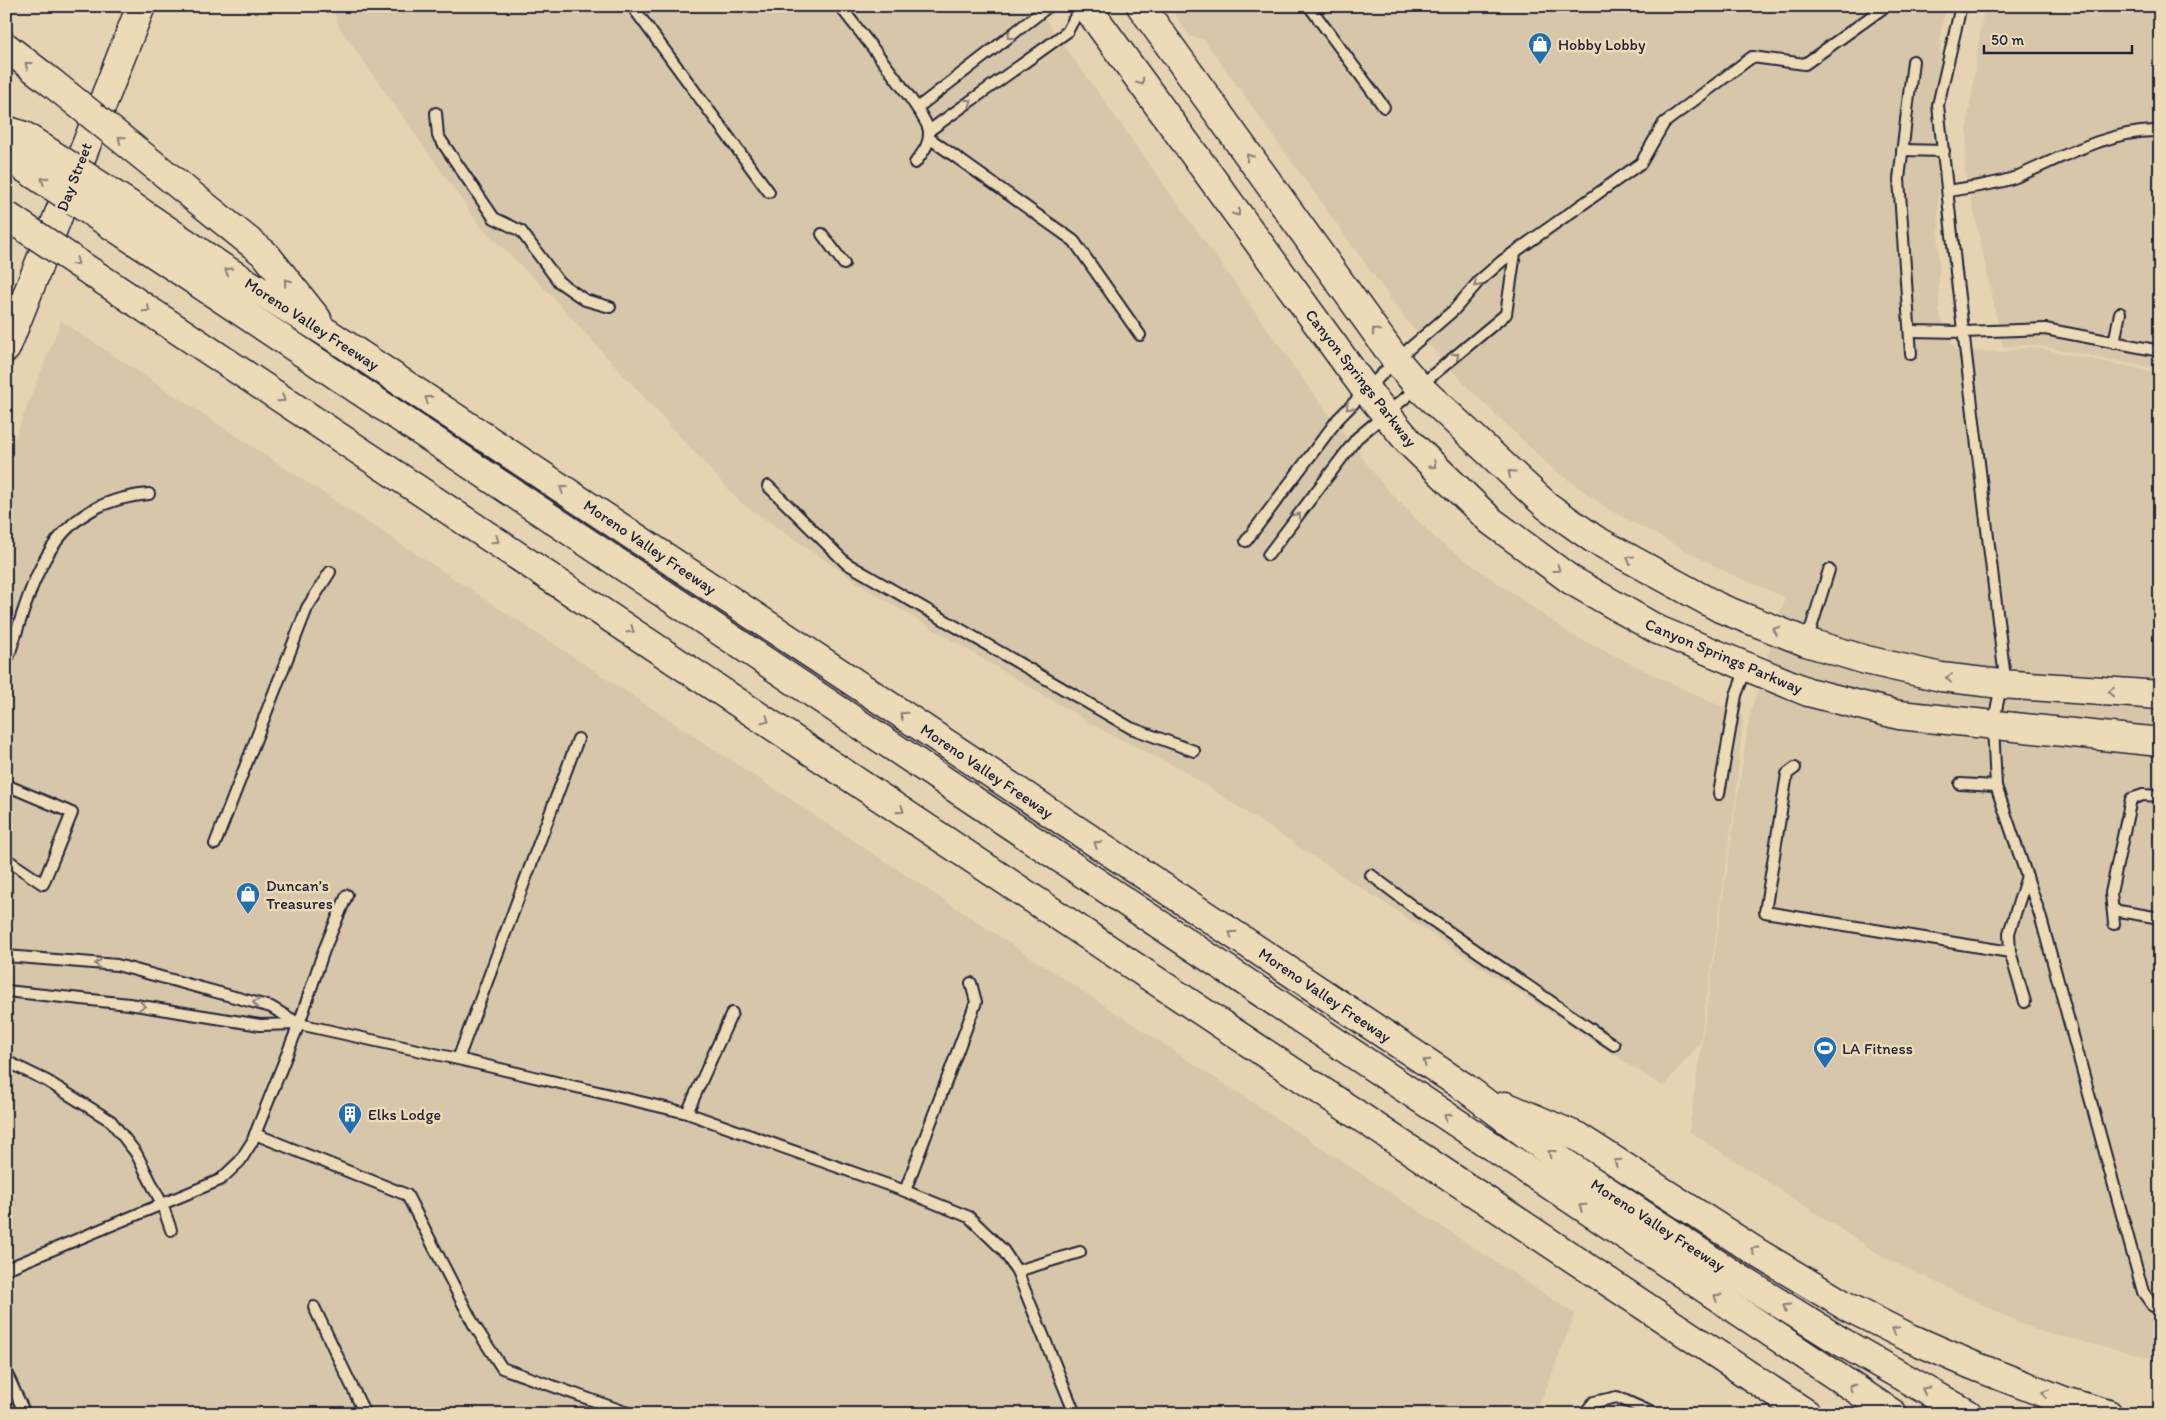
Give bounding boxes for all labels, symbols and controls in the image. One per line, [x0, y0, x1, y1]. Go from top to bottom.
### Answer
scale bar [1984, 22, 2131, 54]
one-way arrow [1006, 30, 1016, 39]
shop icon: Hobby Lobby [1527, 31, 1553, 65]
text: 50 m [1991, 31, 2024, 49]
place label: Hobby Lobby [1558, 35, 1646, 54]
one-way arrow [25, 61, 34, 70]
one-way arrow [1135, 76, 1143, 85]
one-way arrow [963, 99, 973, 108]
one-way arrow [117, 135, 126, 144]
street label: Day Street [52, 140, 96, 214]
one-way arrow [1246, 154, 1254, 163]
one-way arrow [40, 177, 49, 186]
one-way arrow [1231, 207, 1239, 216]
one-way arrow [71, 256, 80, 265]
one-way arrow [224, 268, 233, 277]
street label: Moreno Valley Freeway [241, 274, 383, 375]
one-way arrow [1474, 278, 1483, 287]
one-way arrow [285, 279, 293, 288]
one-way arrow [141, 303, 151, 312]
street label: Canyon Springs Parkway [1301, 305, 1421, 451]
one-way arrow [1372, 327, 1381, 337]
one-way arrow [1450, 353, 1459, 362]
one-way arrow [276, 393, 286, 402]
one-way arrow [424, 396, 433, 406]
one-way arrow [1346, 401, 1355, 410]
one-way arrow [1427, 459, 1436, 468]
one-way arrow [1508, 470, 1517, 479]
one-way arrow [559, 486, 568, 496]
street label: Moreno Valley Freeway [580, 495, 720, 599]
one-way arrow [1292, 513, 1300, 522]
one-way arrow [490, 534, 499, 543]
one-way arrow [1627, 555, 1636, 565]
one-way arrow [1551, 563, 1561, 572]
street label: Canyon Springs Parkway [1642, 614, 1806, 698]
one-way arrow [625, 624, 634, 633]
one-way arrow [1772, 626, 1781, 636]
one-way arrow [1945, 673, 1953, 684]
one-way arrow [2107, 686, 2115, 697]
one-way arrow [899, 712, 909, 721]
one-way arrow [760, 714, 770, 723]
street label: Moreno Valley Freeway [917, 719, 1057, 823]
one-way arrow [895, 804, 905, 813]
one-way arrow [1093, 841, 1103, 850]
place label: Duncan’s Treasures [266, 876, 333, 913]
shop icon: Duncan’s Treasures [235, 881, 261, 915]
one-way arrow [1229, 931, 1238, 940]
street label: Moreno Valley Freeway [1255, 943, 1395, 1047]
one-way arrow [94, 958, 102, 969]
one-way arrow [252, 998, 260, 1008]
one-way arrow [137, 1000, 146, 1010]
sports icon: LA Fitness [1812, 1035, 1838, 1069]
place label: LA Fitness [1842, 1039, 1913, 1058]
one-way arrow [1422, 1059, 1431, 1069]
building icon: Elks Lodge [337, 1101, 363, 1135]
place label: Elks Lodge [368, 1105, 441, 1124]
one-way arrow [1443, 1113, 1452, 1123]
one-way arrow [1547, 1150, 1557, 1159]
one-way arrow [1614, 1159, 1623, 1168]
street label: Moreno Valley Freeway [1587, 1175, 1729, 1276]
one-way arrow [1578, 1204, 1588, 1213]
one-way arrow [1750, 1247, 1759, 1257]
one-way arrow [1714, 1294, 1723, 1303]
one-way arrow [1782, 1304, 1791, 1314]
one-way arrow [1891, 1326, 1900, 1336]
one-way arrow [1849, 1384, 1858, 1393]
one-way arrow [1922, 1386, 1931, 1396]
one-way arrow [2041, 1389, 2050, 1399]

